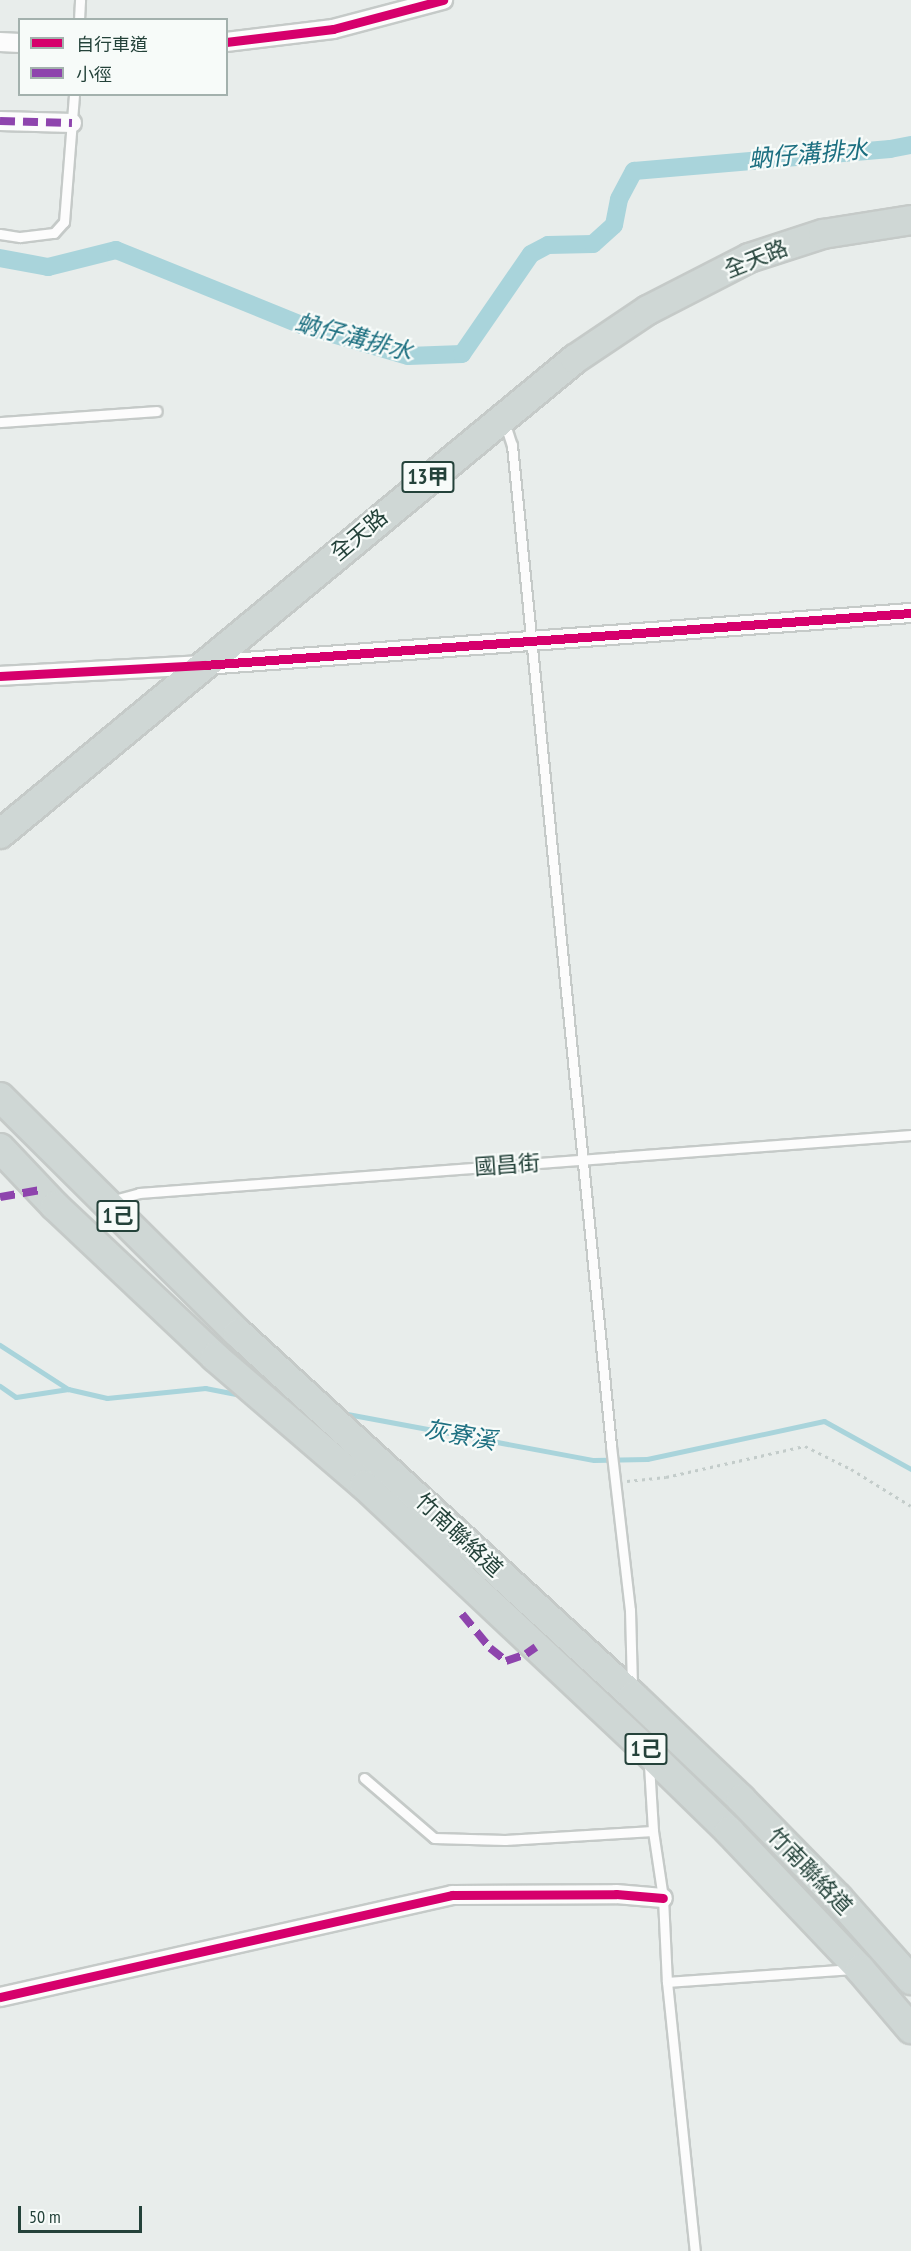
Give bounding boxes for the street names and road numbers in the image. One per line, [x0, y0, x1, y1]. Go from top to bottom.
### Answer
street label: 全天路 [720, 234, 792, 284]
road number: 13甲 [401, 459, 455, 495]
street label: 全天路 [325, 504, 393, 566]
street label: 國昌街 [473, 1150, 541, 1180]
road number: 1己 [96, 1198, 140, 1234]
street label: 竹南聯絡道 [410, 1488, 508, 1582]
road number: 1己 [624, 1731, 668, 1767]
street label: 竹南聯絡道 [762, 1822, 858, 1920]

